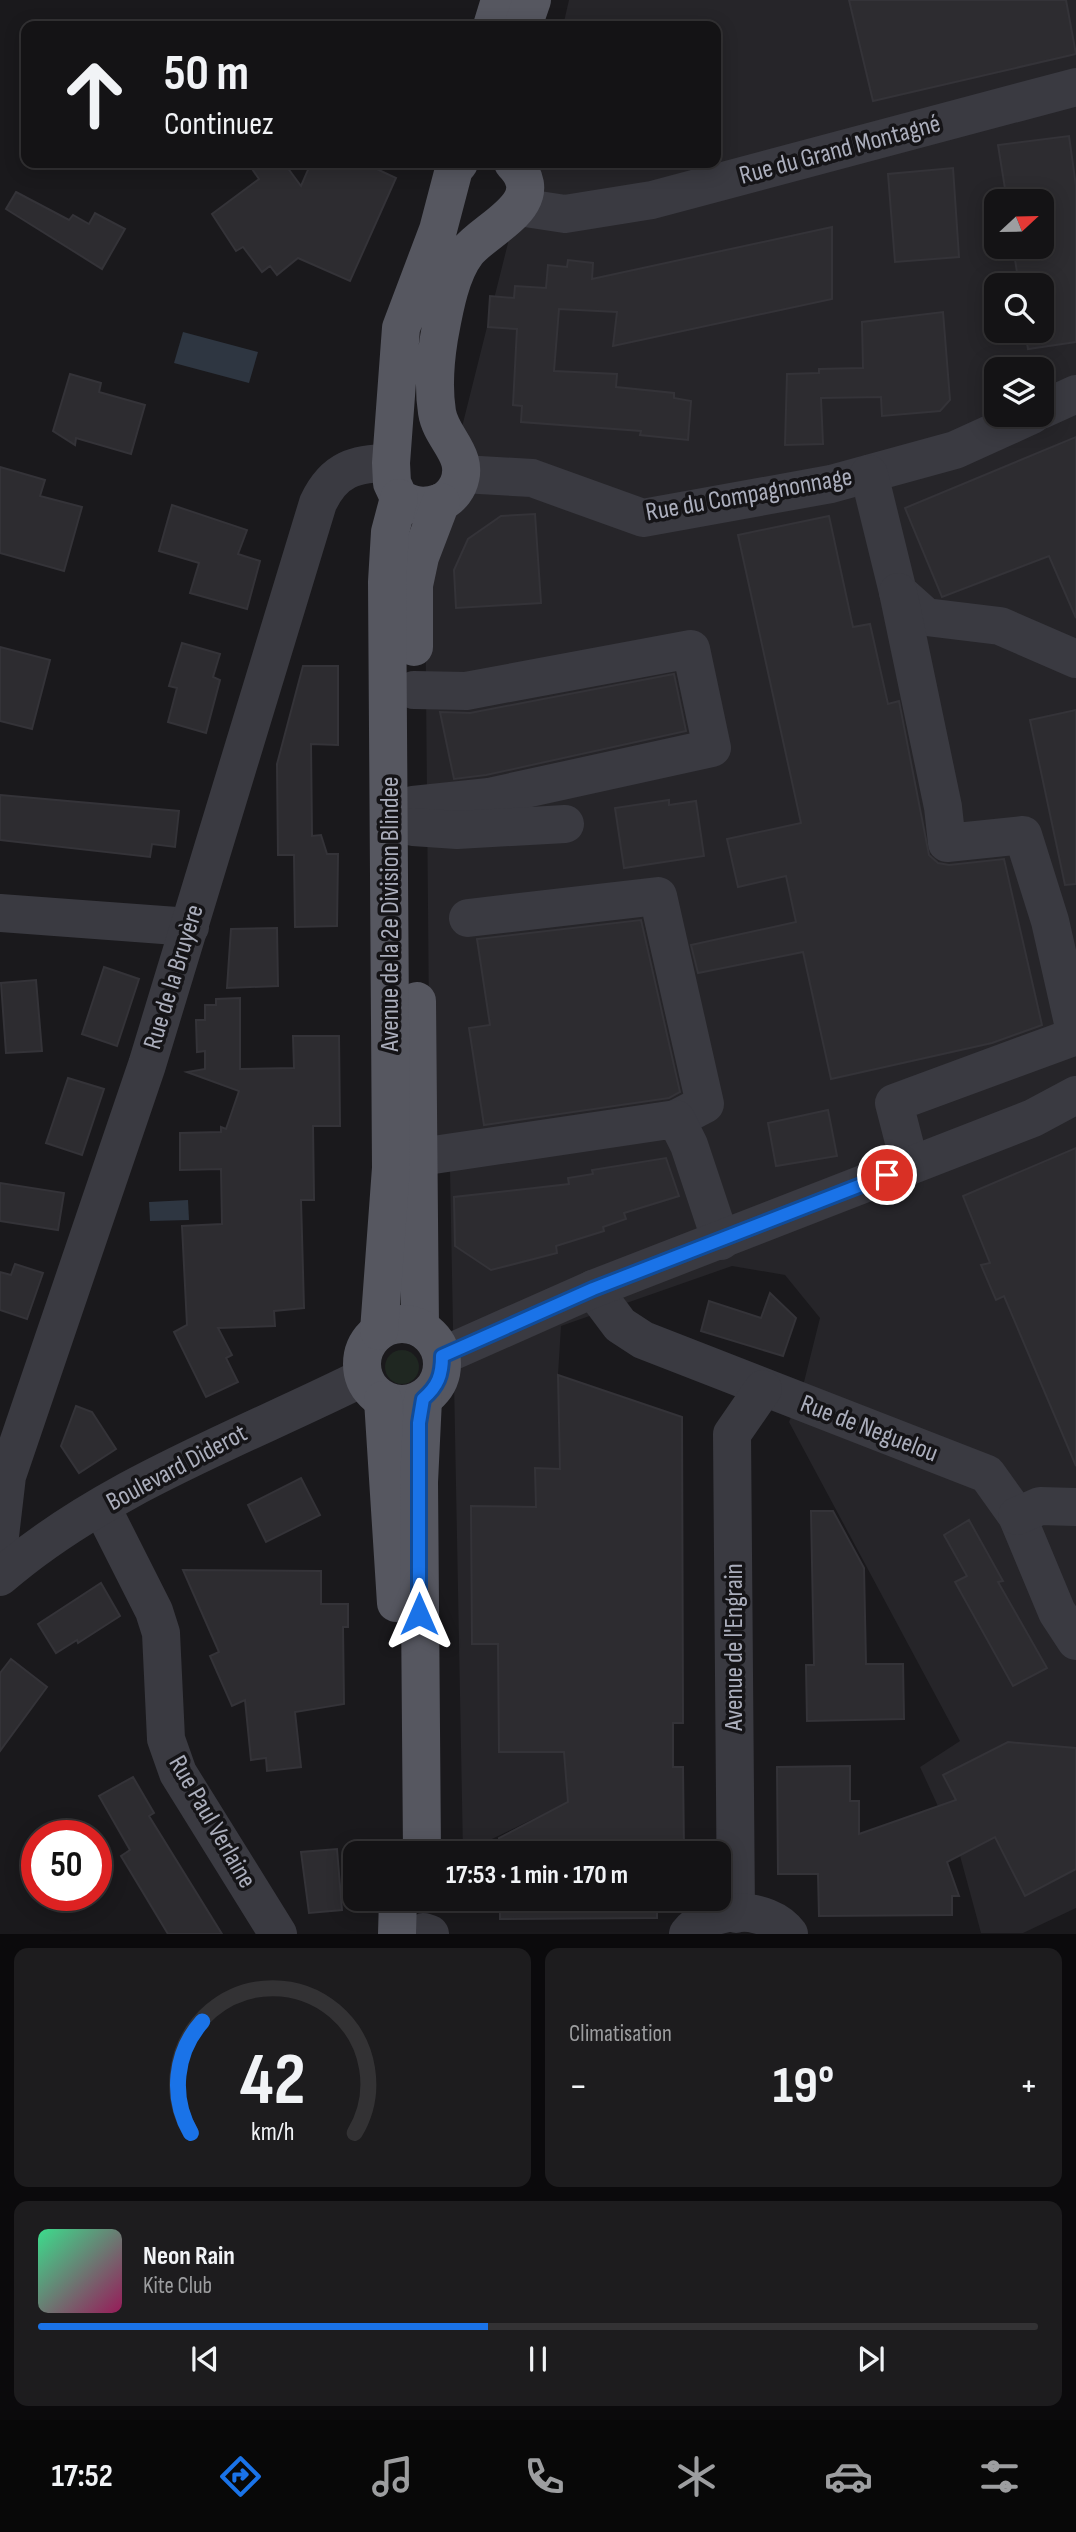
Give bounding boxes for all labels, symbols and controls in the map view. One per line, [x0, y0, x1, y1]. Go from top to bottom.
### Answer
text: 50 m [164, 45, 249, 104]
icon: ahead [49, 49, 140, 140]
text: Continuez [164, 105, 274, 144]
street label: Rue du Grand Montagné [736, 108, 944, 192]
north arrow [984, 189, 1054, 259]
map controls [984, 189, 1054, 427]
button: search [984, 273, 1054, 343]
button: layers [984, 357, 1054, 427]
street label: Rue du Compagnonnage [643, 462, 855, 528]
street label: Avenue de la 2e Division Blindee [375, 777, 406, 1052]
street label: Rue de la Bruyère [137, 901, 211, 1053]
pin [857, 1145, 917, 1205]
icon: arrive [868, 1156, 906, 1194]
street label: Rue de Neguelou [796, 1389, 942, 1469]
street label: Boulevard Diderot [101, 1418, 253, 1518]
street label: Avenue de l'Engrain [719, 1563, 750, 1732]
position arrow [382, 1577, 456, 1651]
street label: Rue Paul Verlaine [162, 1750, 262, 1894]
speed limit sign: 50 [21, 1820, 112, 1911]
text: 17:53 · 1 min · 170 m [446, 1860, 628, 1891]
text: Climatisation [569, 2020, 672, 2048]
text: 42 [240, 2038, 305, 2126]
text: 19° [773, 2055, 834, 2118]
text: − [569, 2064, 588, 2109]
text: + [1019, 2064, 1038, 2109]
text: km/h [251, 2117, 294, 2148]
text: Neon Rain [143, 2241, 235, 2272]
text: Kite Club [143, 2272, 212, 2300]
icon: previous [186, 2340, 224, 2378]
icon: pause [519, 2340, 557, 2378]
icon: next [852, 2340, 890, 2378]
icon: directions [216, 2452, 265, 2501]
icon: music [368, 2452, 417, 2501]
icon: phone [520, 2452, 569, 2501]
icon: climate [672, 2452, 721, 2501]
icon: car [824, 2452, 873, 2501]
icon: filters [975, 2452, 1024, 2501]
text: 17:52 [51, 2457, 113, 2496]

